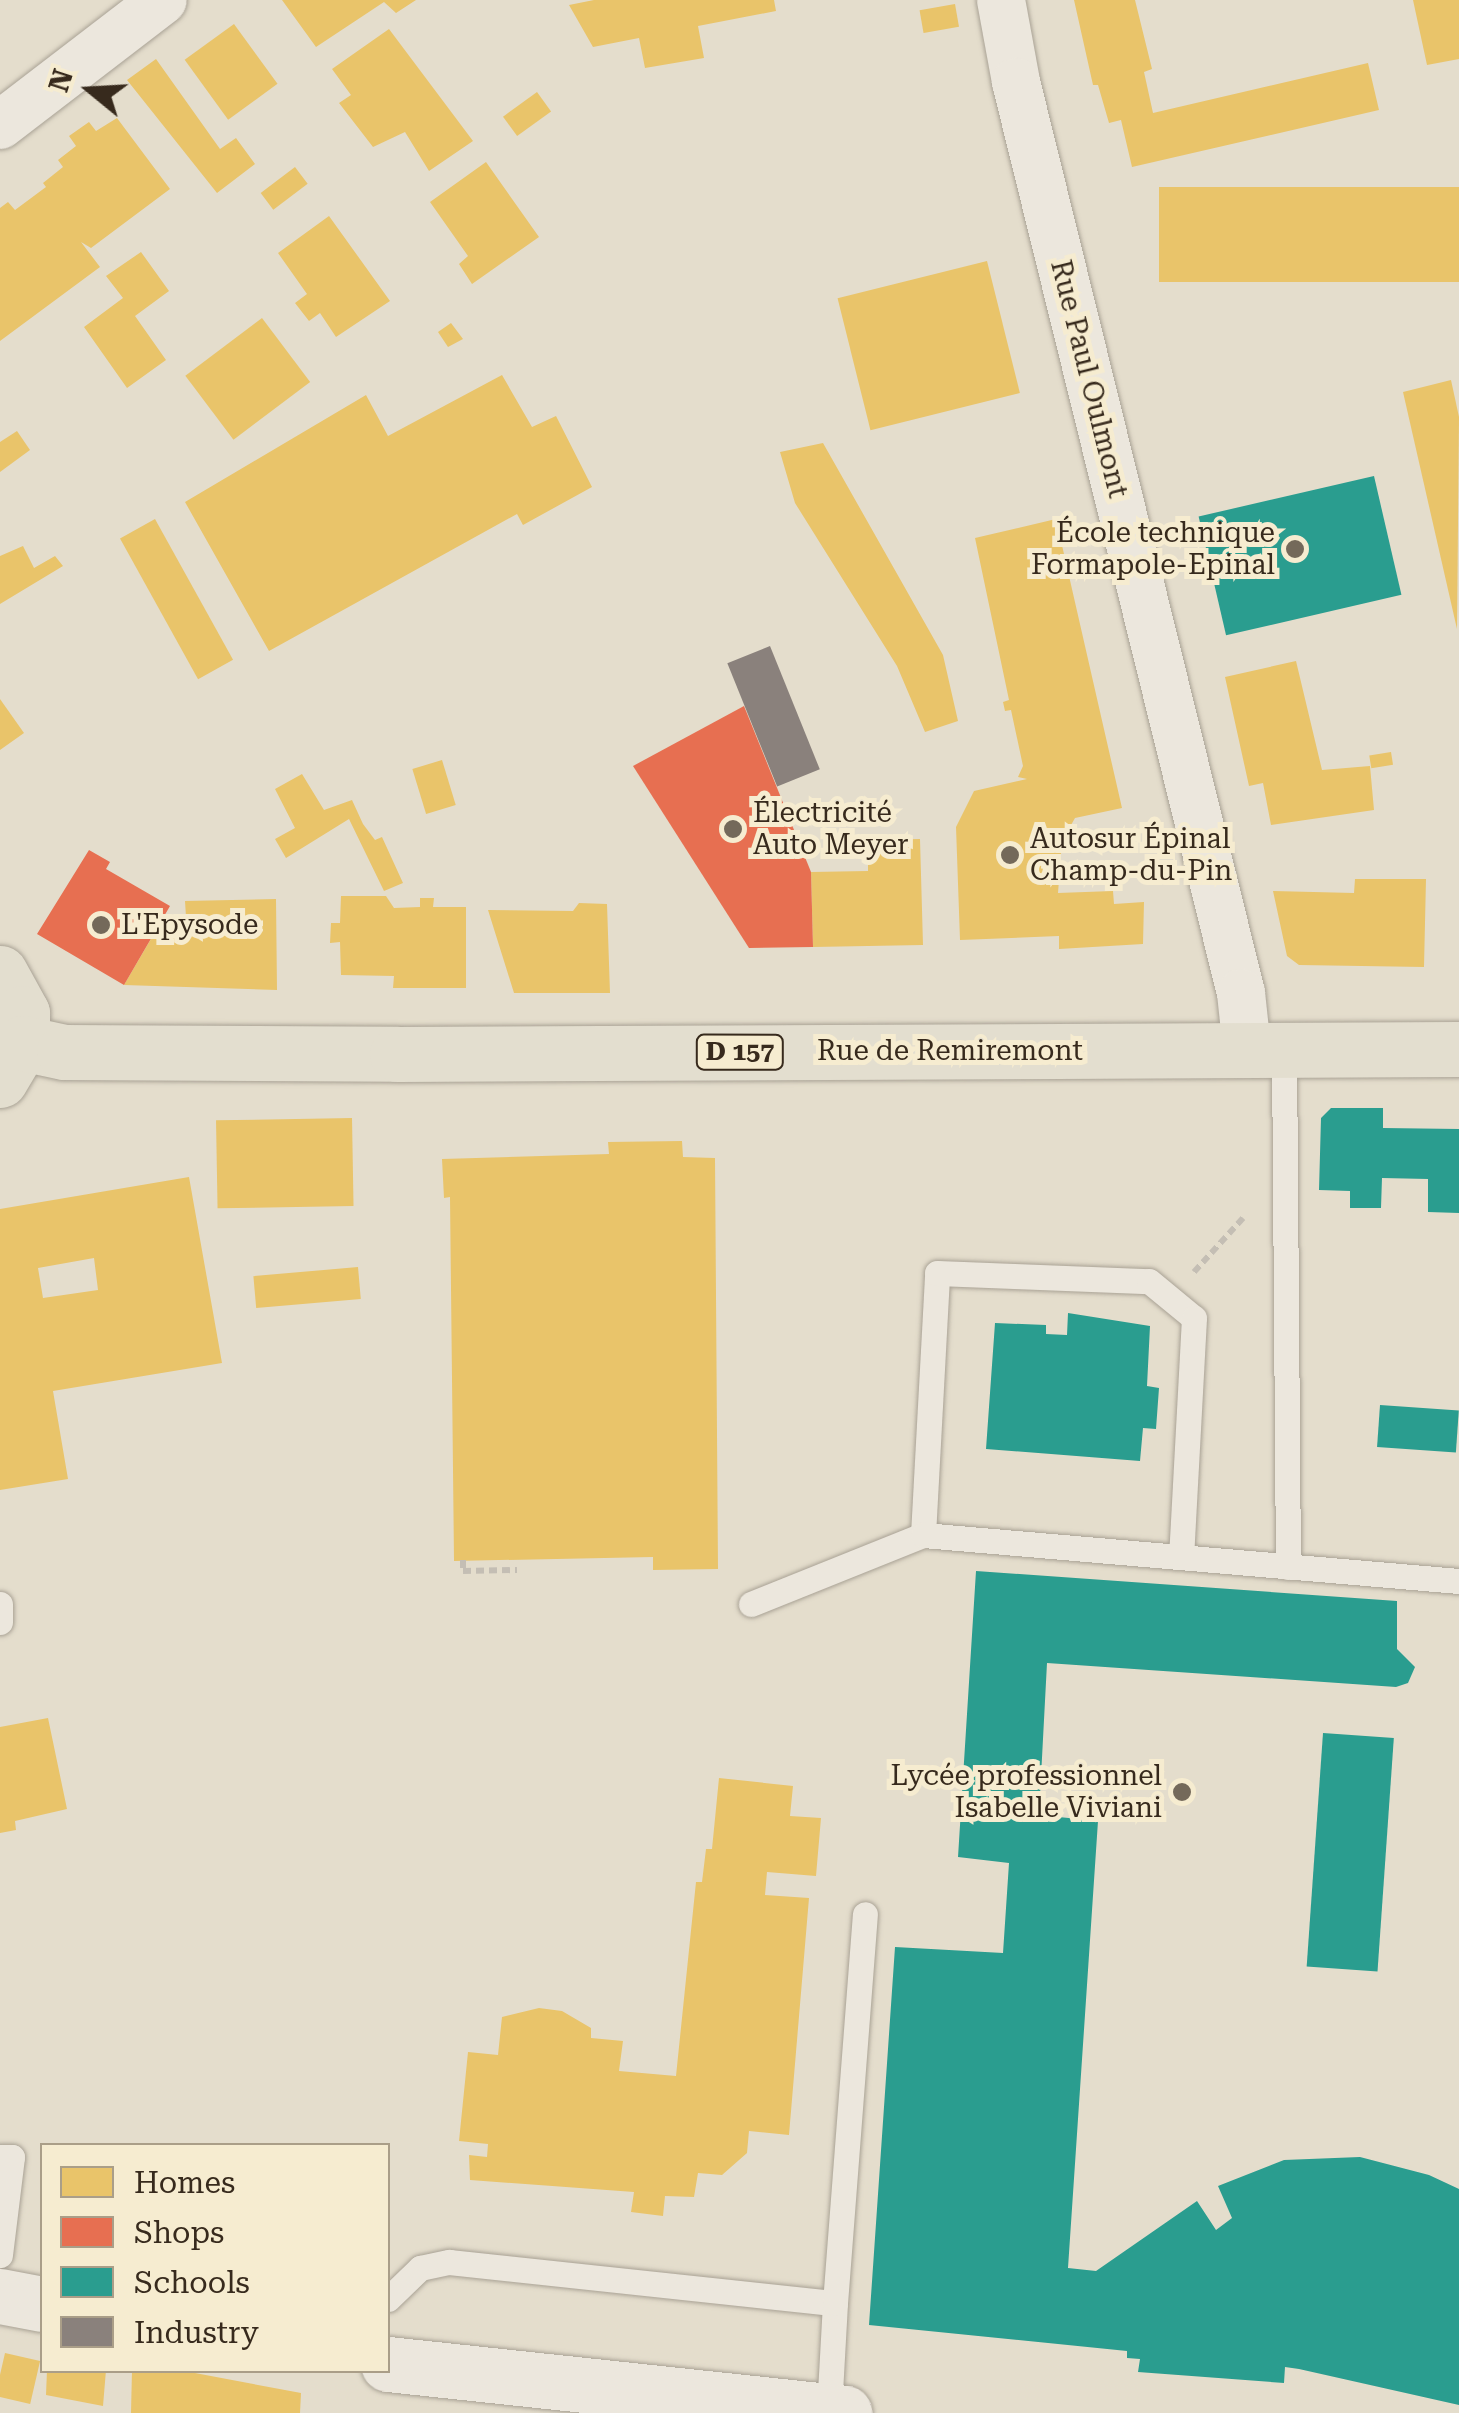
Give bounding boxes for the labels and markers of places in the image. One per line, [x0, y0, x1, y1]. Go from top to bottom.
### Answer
place label: École technique Formapole-Epinal [1031, 516, 1275, 582]
marker: École technique Formapole-Epinal [1284, 538, 1306, 560]
place label: Électricité Auto Meyer [753, 796, 909, 862]
marker: Électricité Auto Meyer [722, 818, 744, 840]
place label: Autosur Épinal Champ-du-Pin [1030, 822, 1232, 888]
marker: Autosur Épinal Champ-du-Pin [999, 844, 1021, 866]
place label: L'Epysode [121, 908, 258, 942]
marker: L'Epysode [90, 914, 112, 936]
place label: Lycée professionnel Isabelle Viviani [890, 1759, 1162, 1825]
marker: Lycée professionnel Isabelle Viviani [1171, 1781, 1193, 1803]

